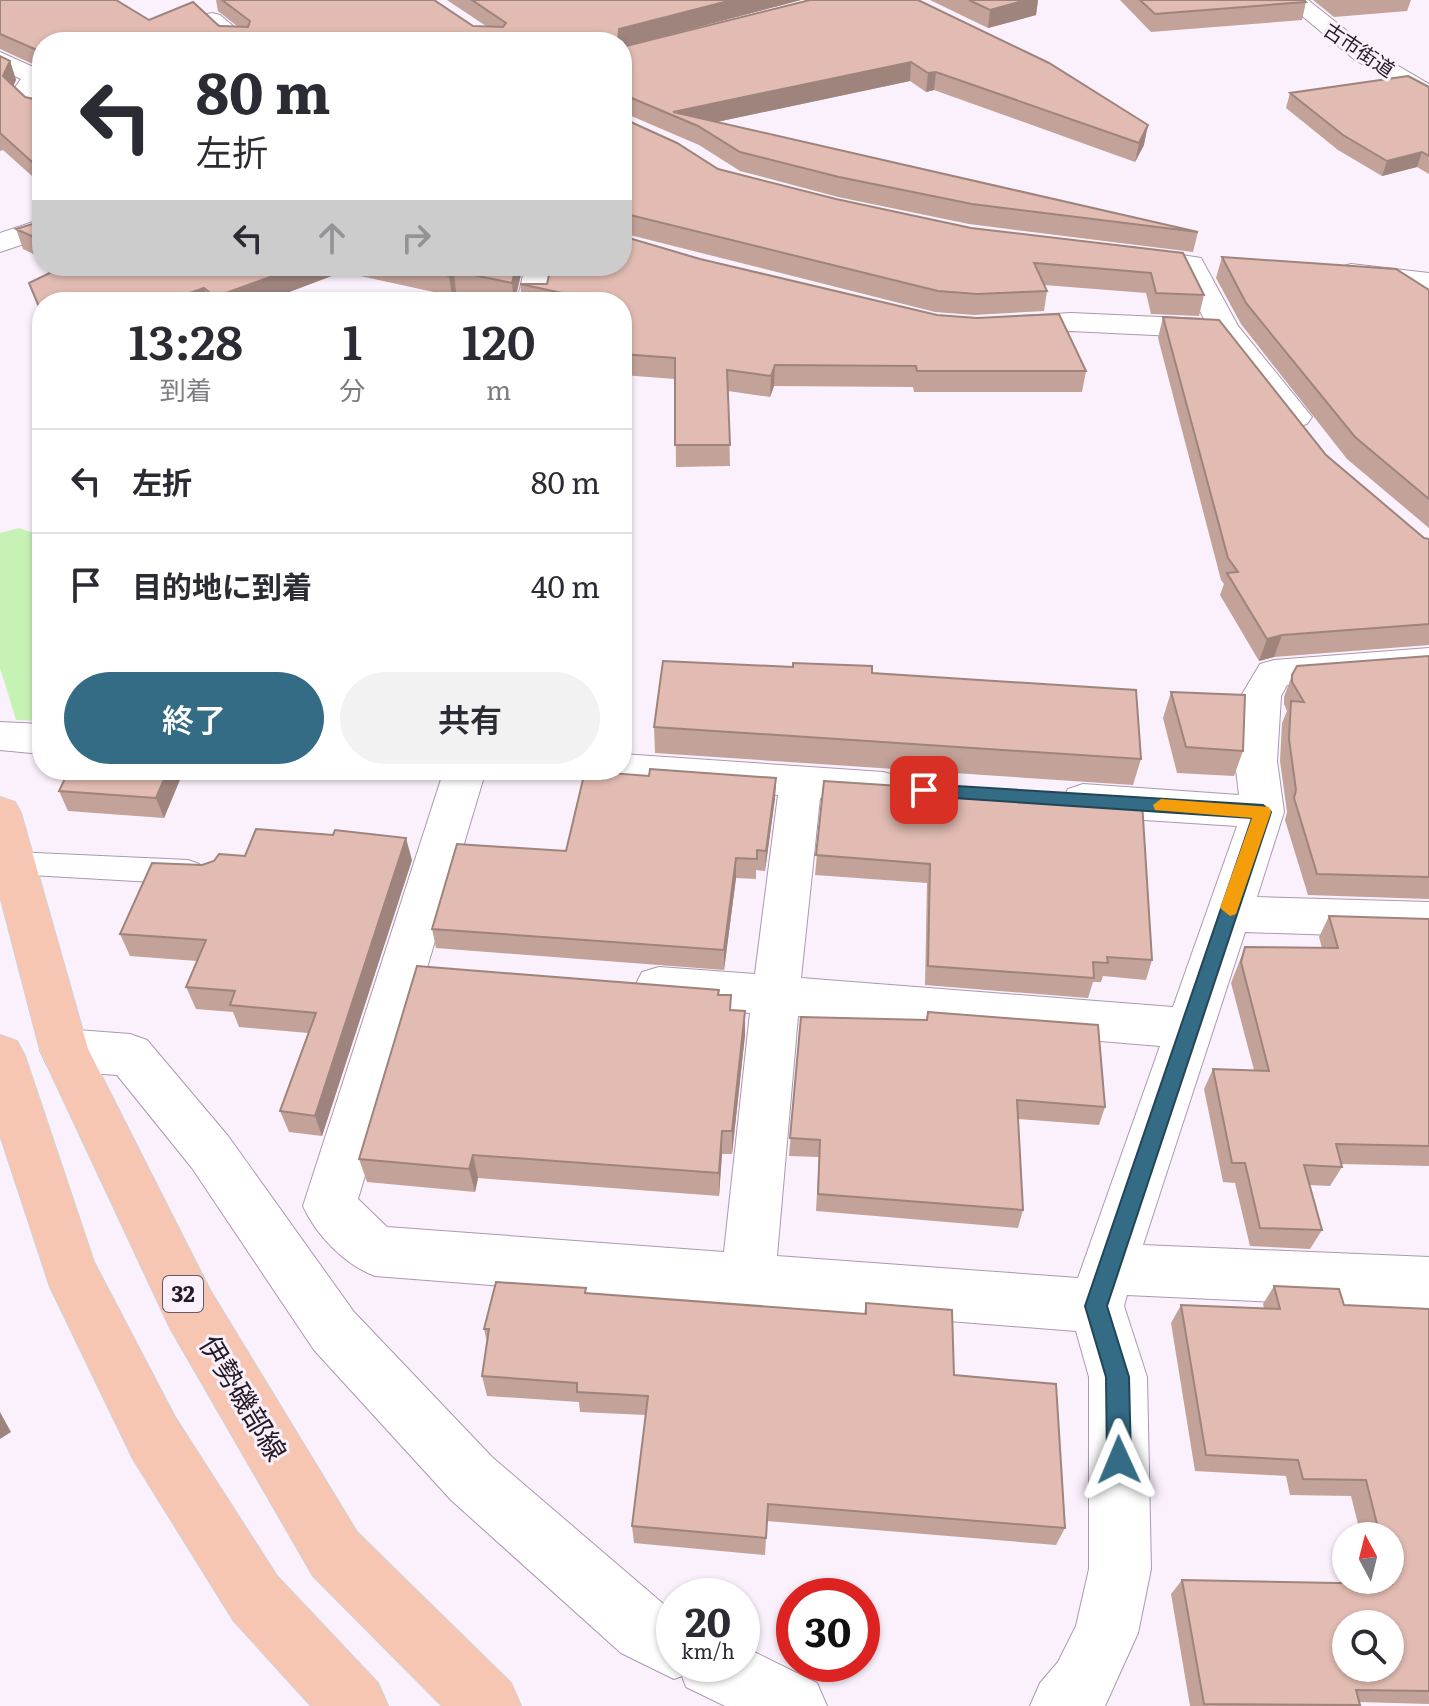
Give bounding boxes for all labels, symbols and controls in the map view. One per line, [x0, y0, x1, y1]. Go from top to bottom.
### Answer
street label: 古市街道 [1319, 14, 1402, 83]
text: 80 m [196, 48, 331, 131]
icon: left [64, 64, 168, 168]
text: 左折 [196, 124, 268, 177]
icon: left [226, 216, 270, 260]
icon: ahead [310, 216, 354, 260]
icon: right [394, 216, 438, 260]
text: 13:28 [128, 304, 243, 375]
text: 1 [342, 304, 362, 375]
text: 120 [462, 304, 536, 375]
text: 到着 [160, 369, 212, 408]
text: 分 [339, 369, 365, 408]
text: m [486, 369, 511, 408]
icon: left [64, 459, 108, 503]
text: 左折 [132, 459, 192, 503]
text: 80 m [531, 459, 600, 503]
icon: arrive [64, 563, 108, 607]
text: 目的地に到着 [132, 563, 312, 607]
text: 40 m [531, 563, 600, 607]
button: 終了 [64, 672, 324, 764]
button: 共有 [340, 672, 600, 764]
pin [890, 756, 958, 824]
icon: arrive [902, 768, 946, 812]
road number: 32 [163, 1276, 203, 1312]
street label: 伊勢磯部線 [191, 1326, 299, 1468]
position arrow [1077, 1418, 1161, 1502]
north arrow [1332, 1522, 1404, 1594]
map controls [1332, 1522, 1404, 1682]
speed limit sign: 30 [776, 1578, 880, 1682]
text: 20 [685, 1590, 731, 1649]
button: search [1332, 1610, 1404, 1682]
text: km/h [681, 1635, 735, 1665]

